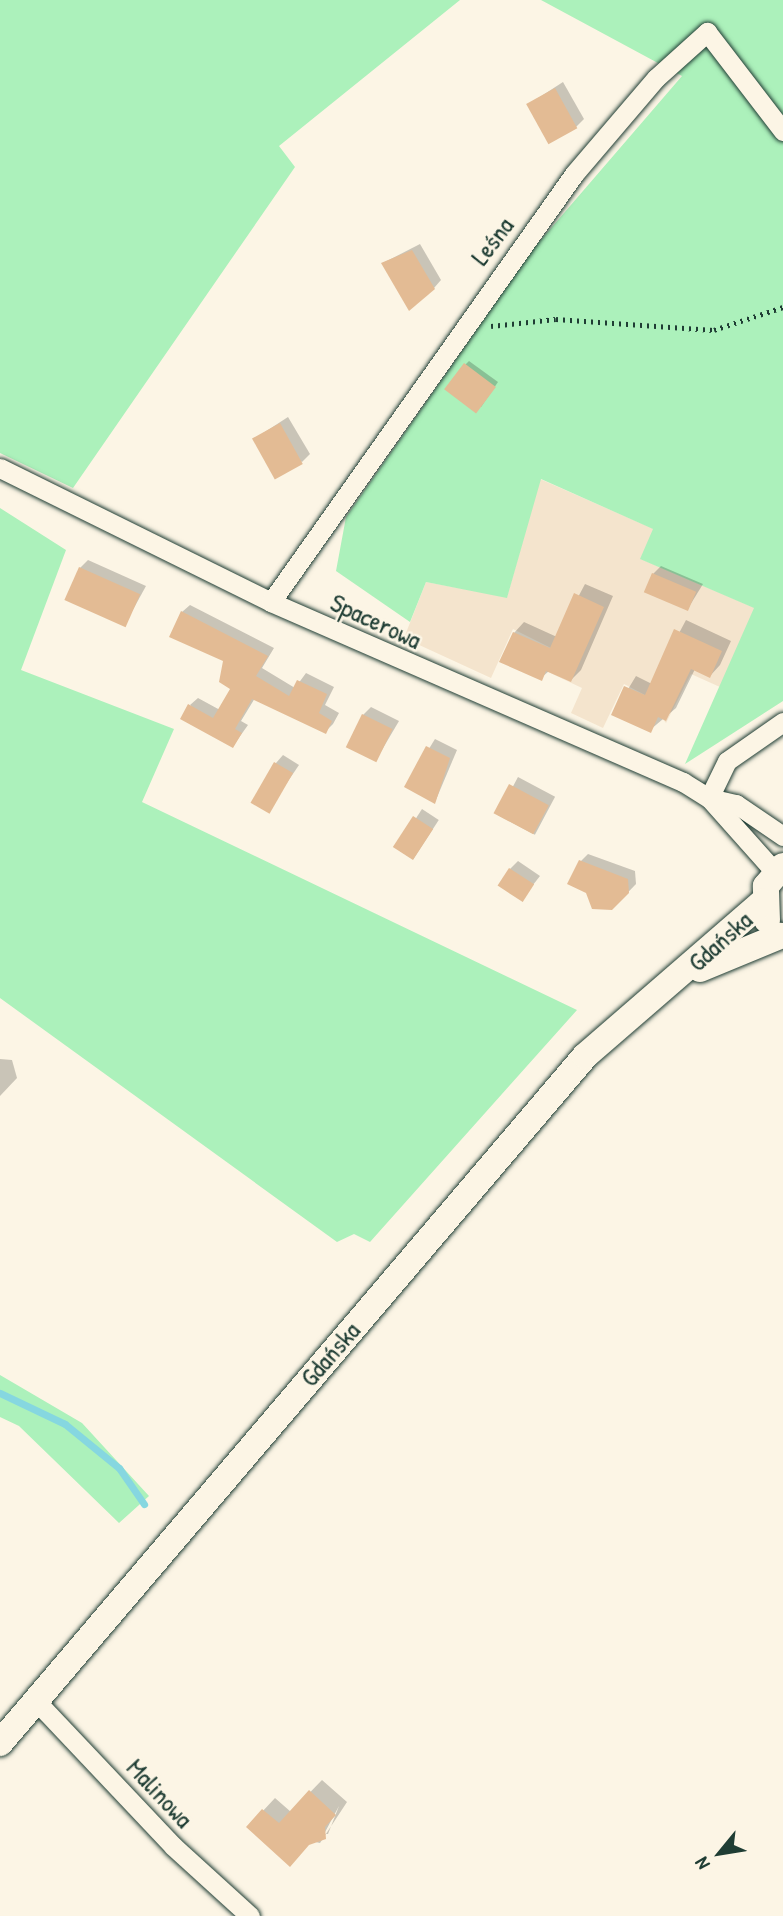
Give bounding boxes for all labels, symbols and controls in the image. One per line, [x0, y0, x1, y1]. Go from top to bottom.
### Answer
street label: Leśna [464, 211, 520, 271]
street label: Spacerowa [326, 586, 426, 656]
street label: Gdańska [681, 904, 759, 978]
street label: Gdańska [293, 1315, 367, 1393]
street label: Malinowa [120, 1752, 200, 1834]
north arrow [685, 1818, 755, 1888]
text: N [688, 1853, 716, 1874]

